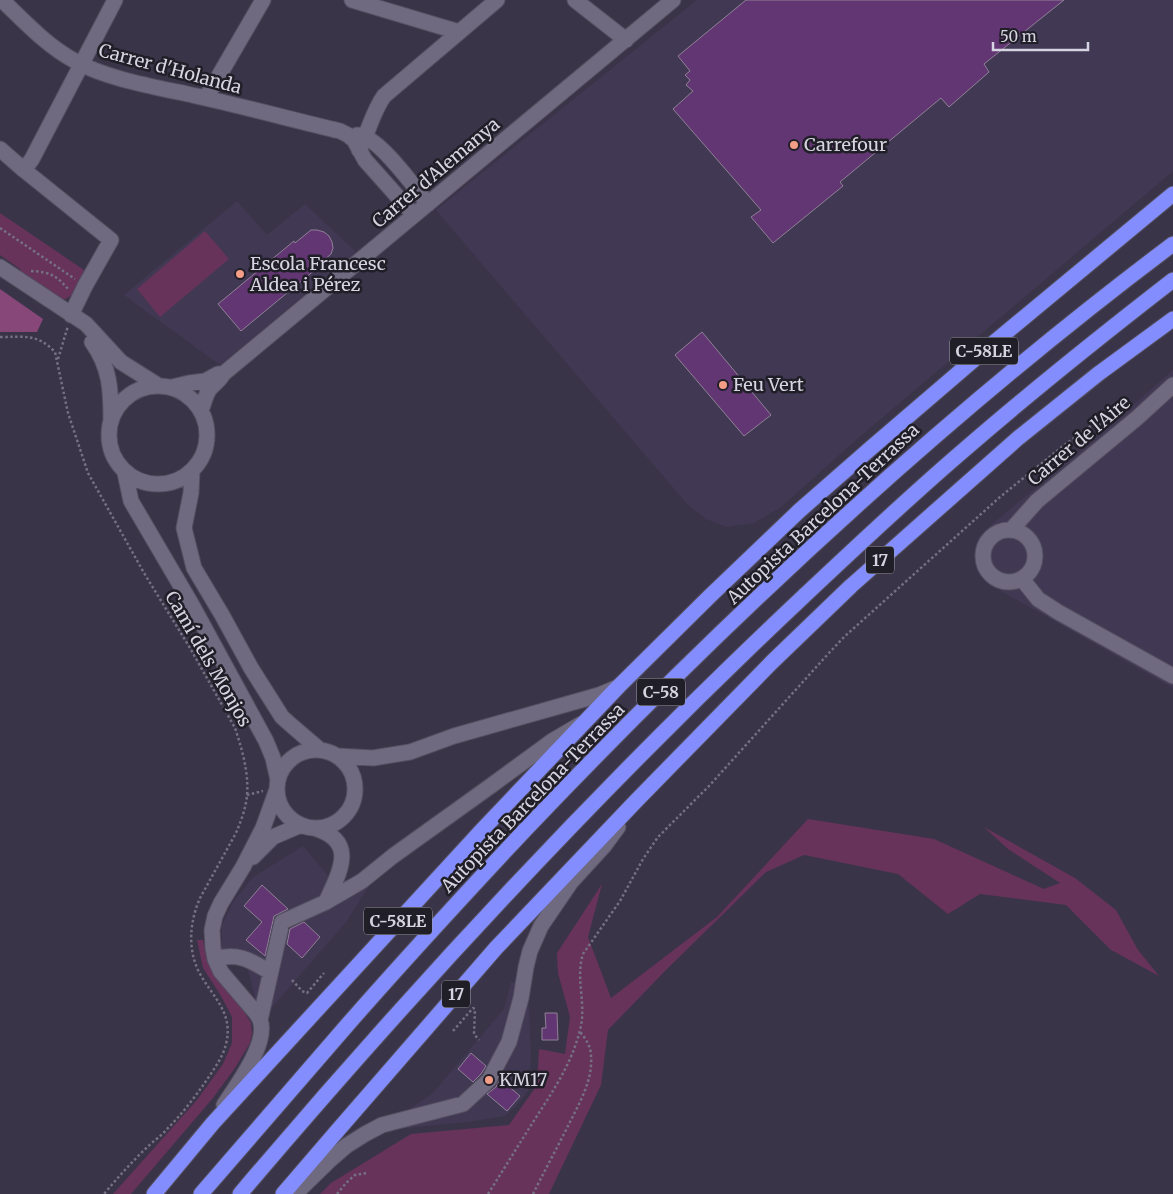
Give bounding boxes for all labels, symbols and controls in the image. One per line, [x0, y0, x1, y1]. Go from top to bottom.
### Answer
scale bar [993, 20, 1088, 52]
text: 50 m [1000, 27, 1037, 46]
street label: Carrer d'Holanda [96, 38, 244, 99]
street label: Carrer d'Alemanya [367, 112, 504, 233]
place label: Carrefour [804, 133, 887, 156]
marker: Carrefour [788, 139, 800, 151]
place label: Escola Francesc Aldea i Pérez [249, 252, 386, 296]
marker: Escola Francesc Aldea i Pérez [234, 268, 246, 280]
road number: C-58LE [950, 338, 1018, 364]
place label: Feu Vert [733, 373, 804, 396]
marker: Feu Vert [717, 379, 729, 391]
street label: Carrer de l'Aire [1023, 391, 1135, 490]
street label: Autopista Barcelona-Terrassa [721, 418, 924, 610]
road number: 17 [866, 546, 894, 574]
street label: Camí dels Monjos [160, 587, 257, 731]
road number: C-58 [637, 679, 685, 706]
street label: Autopista Barcelona-Terrassa [435, 698, 630, 898]
road number: C-58LE [364, 908, 432, 934]
road number: 17 [442, 981, 470, 1008]
place label: KM17 [499, 1068, 547, 1091]
marker: KM17 [483, 1074, 495, 1086]

